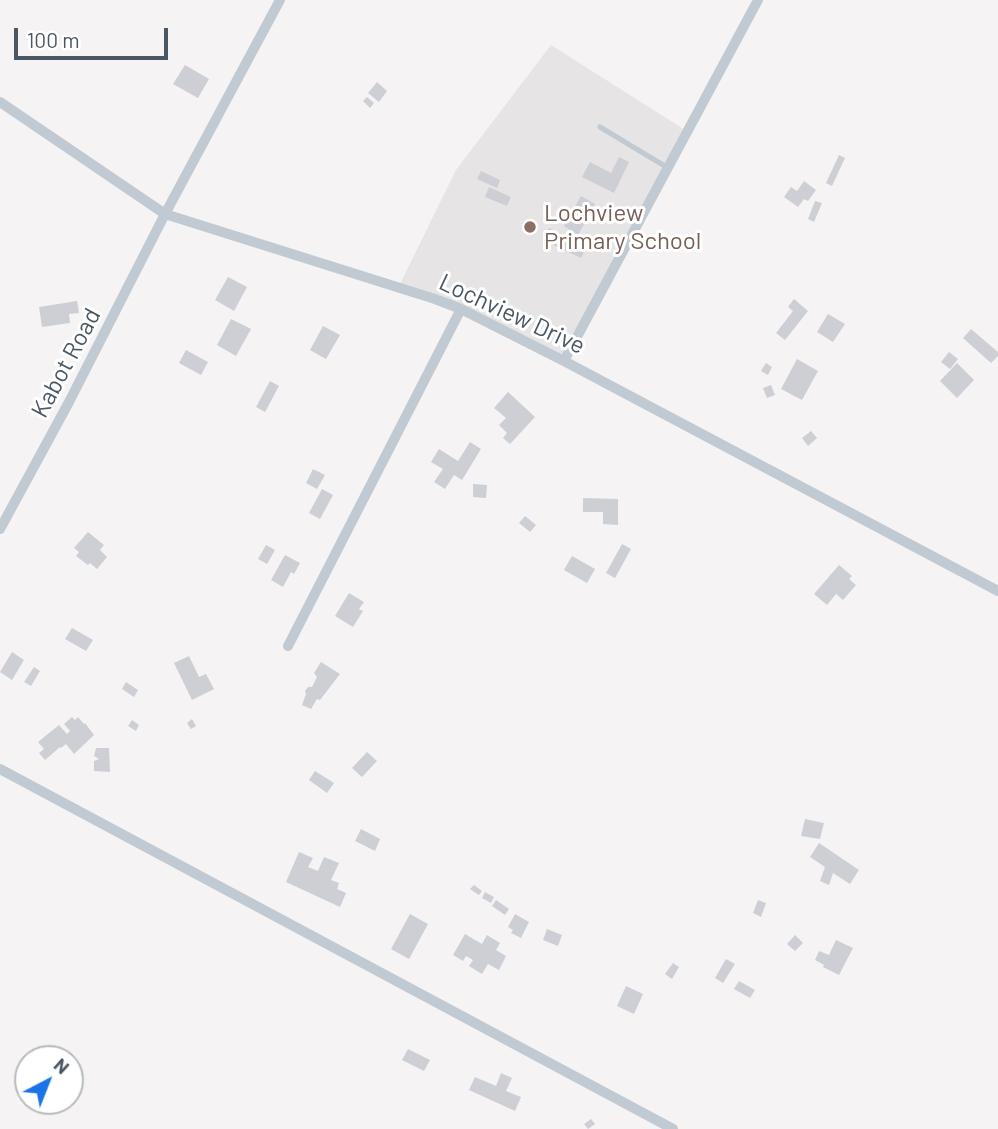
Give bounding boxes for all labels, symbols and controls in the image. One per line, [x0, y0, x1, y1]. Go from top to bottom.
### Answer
scale bar [18, 14, 172, 58]
text: 100 m [27, 27, 80, 52]
place label: Lochview Primary School [544, 199, 701, 255]
marker: Lochview Primary School [522, 219, 538, 235]
street label: Lochview Drive [435, 268, 589, 360]
street label: Kabot Road [25, 304, 107, 422]
north arrow [14, 1045, 84, 1115]
text: N [50, 1053, 74, 1078]

